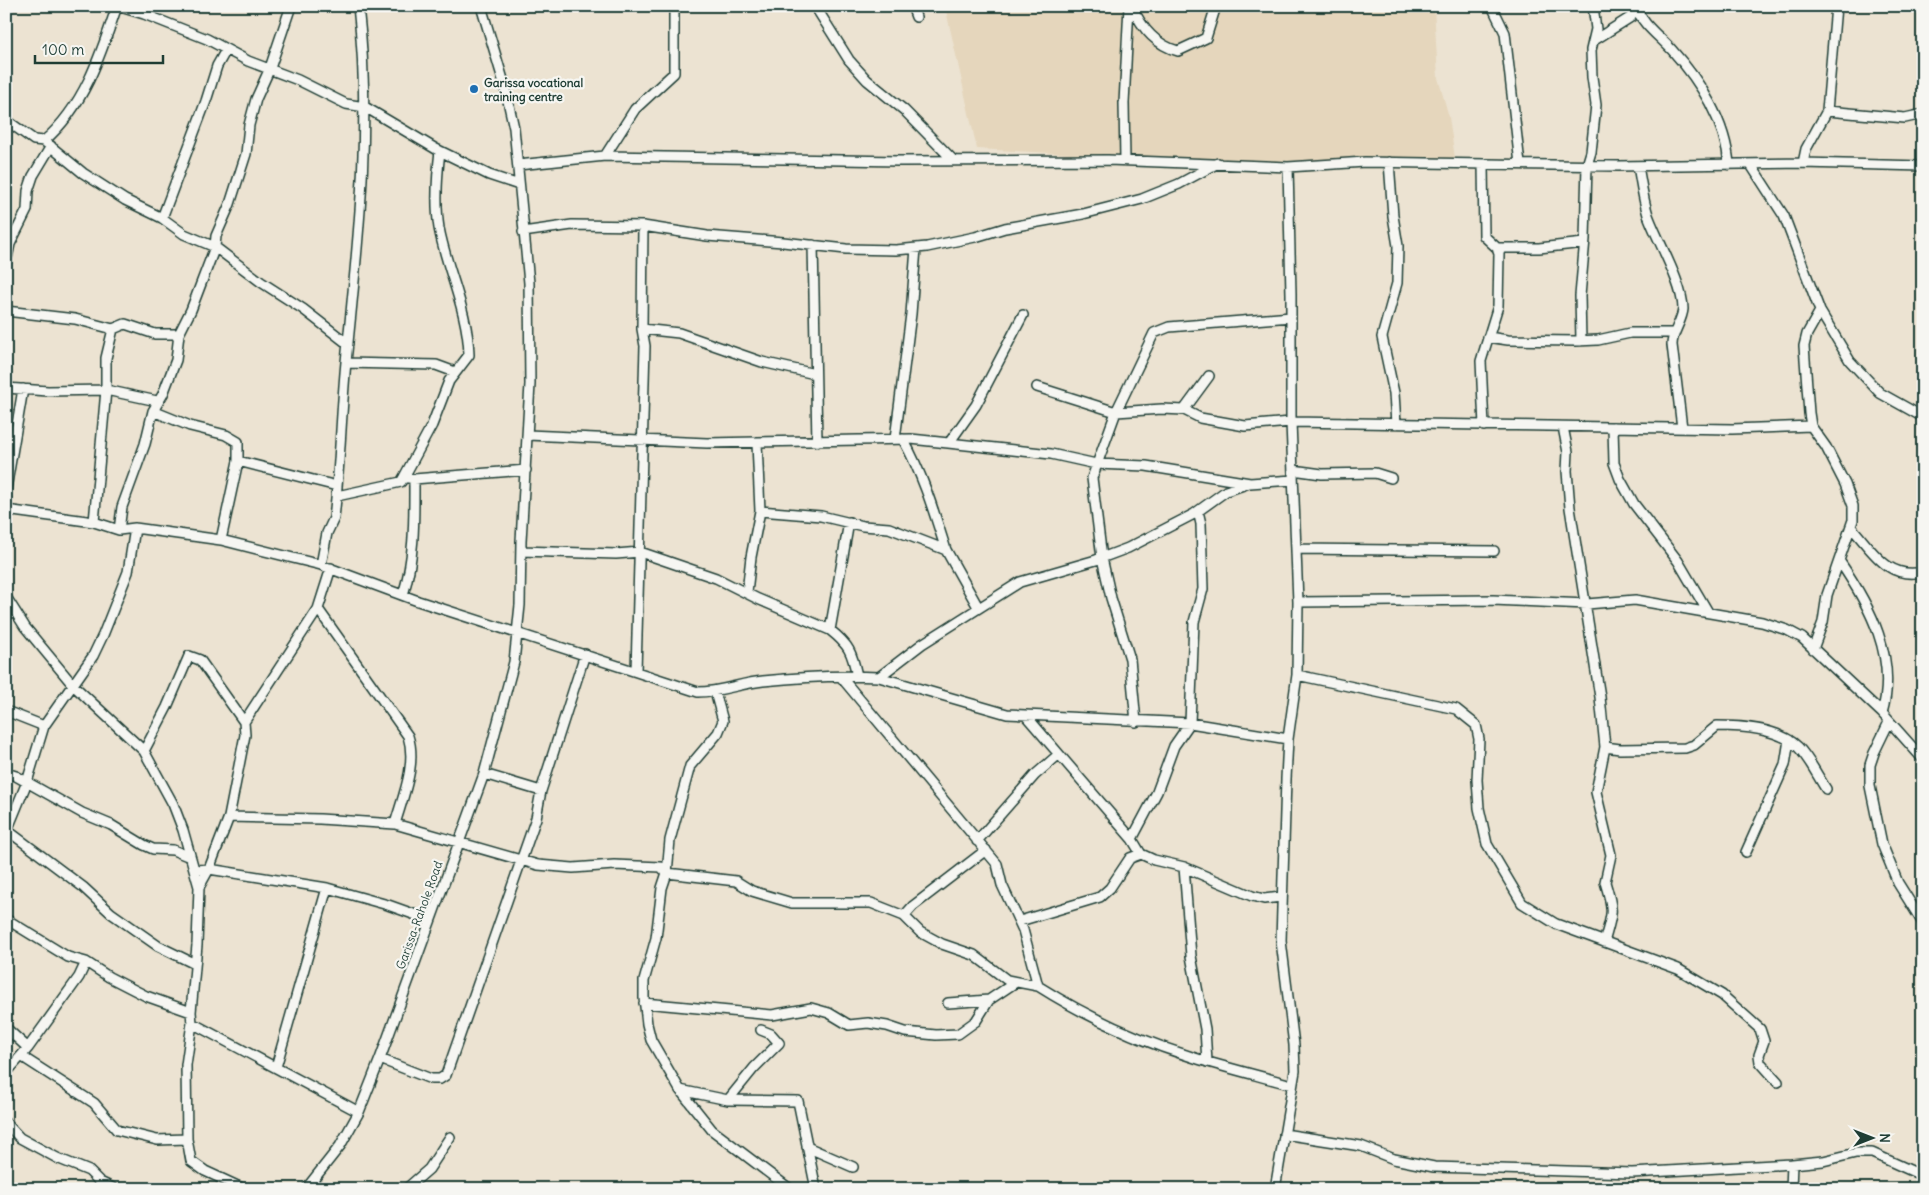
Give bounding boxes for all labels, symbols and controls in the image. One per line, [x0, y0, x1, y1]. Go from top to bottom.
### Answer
scale bar [35, 32, 162, 64]
text: 100 m [42, 40, 84, 59]
place label: Garissa vocational training centre [483, 75, 583, 105]
marker: Garissa vocational training centre [468, 83, 480, 95]
street label: Garissa-Rahole Road [392, 859, 446, 971]
north arrow [1846, 1112, 1896, 1162]
text: N [1876, 1133, 1894, 1143]

